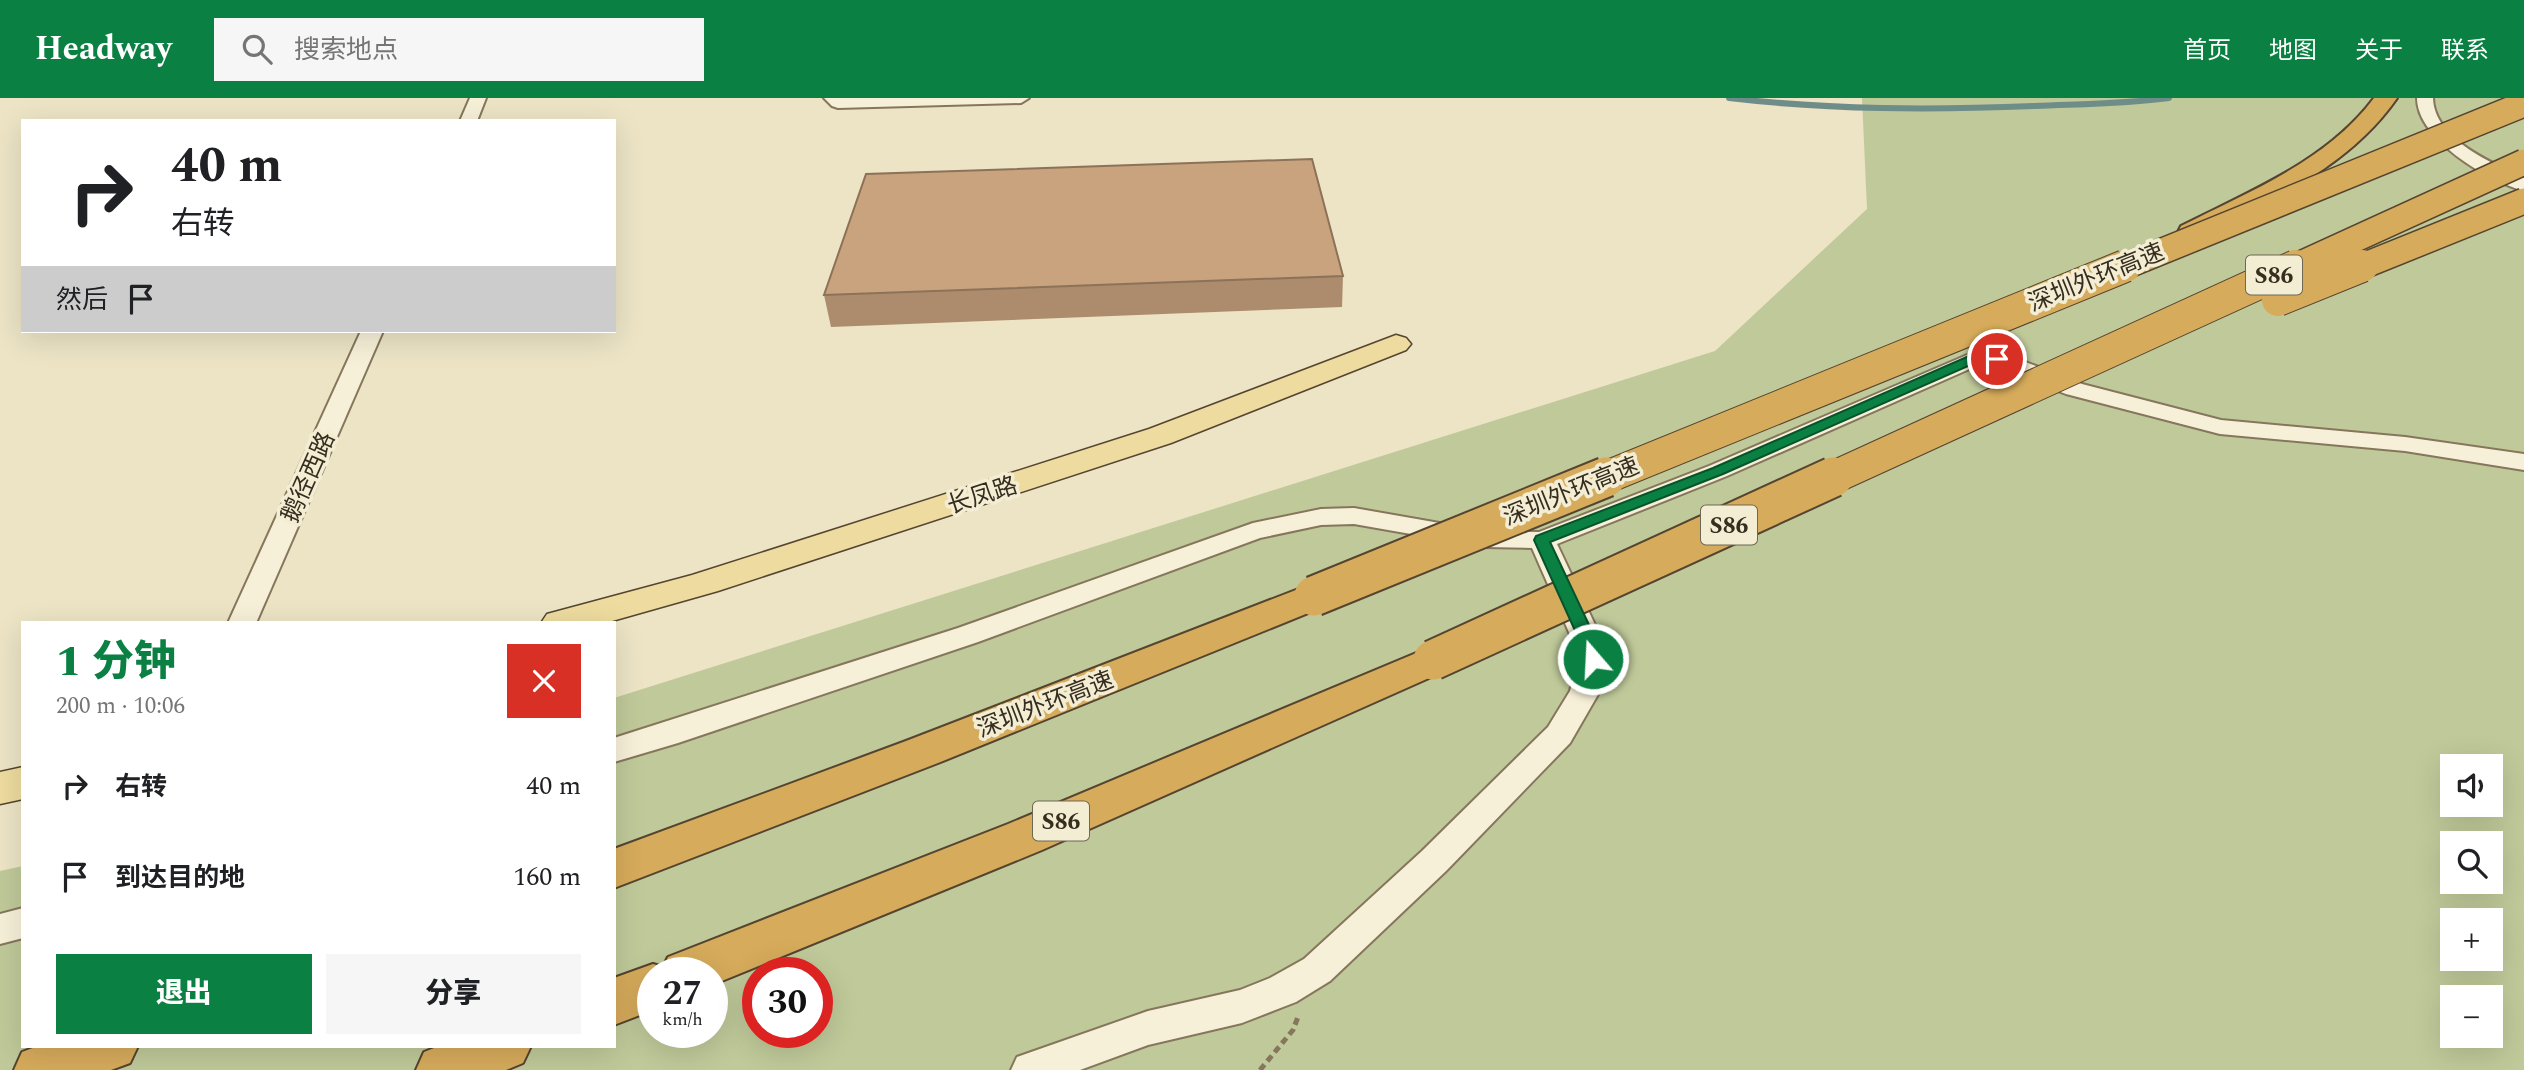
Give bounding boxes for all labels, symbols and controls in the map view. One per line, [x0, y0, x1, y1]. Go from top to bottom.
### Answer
search box [214, 18, 704, 81]
text: Headway [35, 24, 172, 74]
icon: search [238, 30, 276, 68]
text: 搜索地点 [294, 30, 398, 70]
text: 首页 [2183, 33, 2231, 69]
text: 地图 [2269, 33, 2317, 69]
text: 关于 [2355, 33, 2403, 69]
text: 联系 [2441, 33, 2489, 69]
text: 40 m [171, 129, 282, 204]
icon: right [56, 147, 147, 238]
text: 右转 [171, 200, 235, 249]
street label: 深圳外环高速 [2023, 234, 2170, 322]
road number: S86 [2246, 256, 2302, 294]
text: 然后 [56, 280, 108, 320]
icon: arrive [122, 280, 160, 318]
pin [1967, 329, 2027, 389]
icon: arrive [1978, 340, 2016, 378]
street label: 鹅径西路 [273, 426, 345, 529]
street label: 深圳外环高速 [1498, 448, 1645, 536]
street label: 长凤路 [943, 468, 1022, 524]
road number: S86 [1701, 506, 1757, 544]
position arrow [1556, 622, 1630, 696]
text: 1 分钟 [56, 631, 176, 694]
button: close [507, 644, 581, 718]
street label: 深圳外环高速 [972, 662, 1119, 748]
text: 200 m · 10:06 [56, 689, 185, 724]
map controls [2440, 754, 2503, 1048]
button: sound [2440, 754, 2503, 817]
text: 40 m [526, 766, 581, 806]
icon: right [56, 767, 94, 805]
text: 右转 [115, 767, 167, 807]
road number: S86 [1033, 802, 1089, 841]
button: search [2440, 831, 2503, 894]
text: 160 m [513, 857, 581, 897]
icon: arrive [56, 858, 94, 896]
text: 到达目的地 [115, 858, 245, 898]
button: + [2440, 908, 2503, 971]
button: 退出 [56, 954, 312, 1034]
button: 分享 [326, 954, 581, 1034]
speed limit sign: 30 [742, 957, 833, 1048]
text: 27 [663, 967, 702, 1020]
button: − [2440, 985, 2503, 1048]
text: km/h [662, 1006, 703, 1033]

